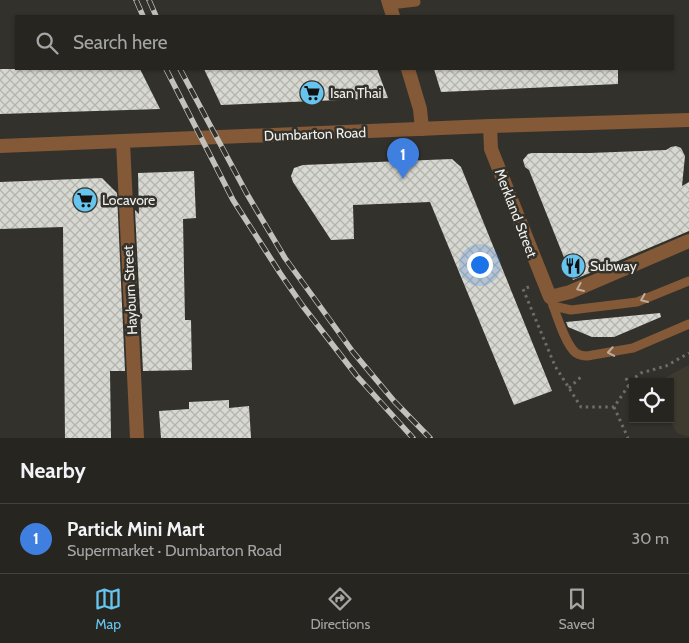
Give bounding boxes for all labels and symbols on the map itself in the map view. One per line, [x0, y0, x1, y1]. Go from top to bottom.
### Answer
supermarket icon: Isan Thai [299, 80, 325, 106]
place label: Isan Thai [330, 84, 382, 102]
street label: Dumbarton Road [264, 123, 366, 145]
pin: 1 [387, 138, 419, 179]
street label: Merkland Street [491, 166, 541, 260]
supermarket icon: Locavore [72, 187, 98, 213]
place label: Locavore [102, 191, 155, 209]
street label: Hayburn Street [119, 244, 141, 335]
your location [467, 252, 493, 278]
restaurant icon: Subway [560, 253, 586, 279]
place label: Subway [590, 257, 637, 275]
one-way arrow [576, 281, 585, 292]
one-way arrow [640, 293, 649, 303]
one-way arrow [606, 347, 615, 357]

